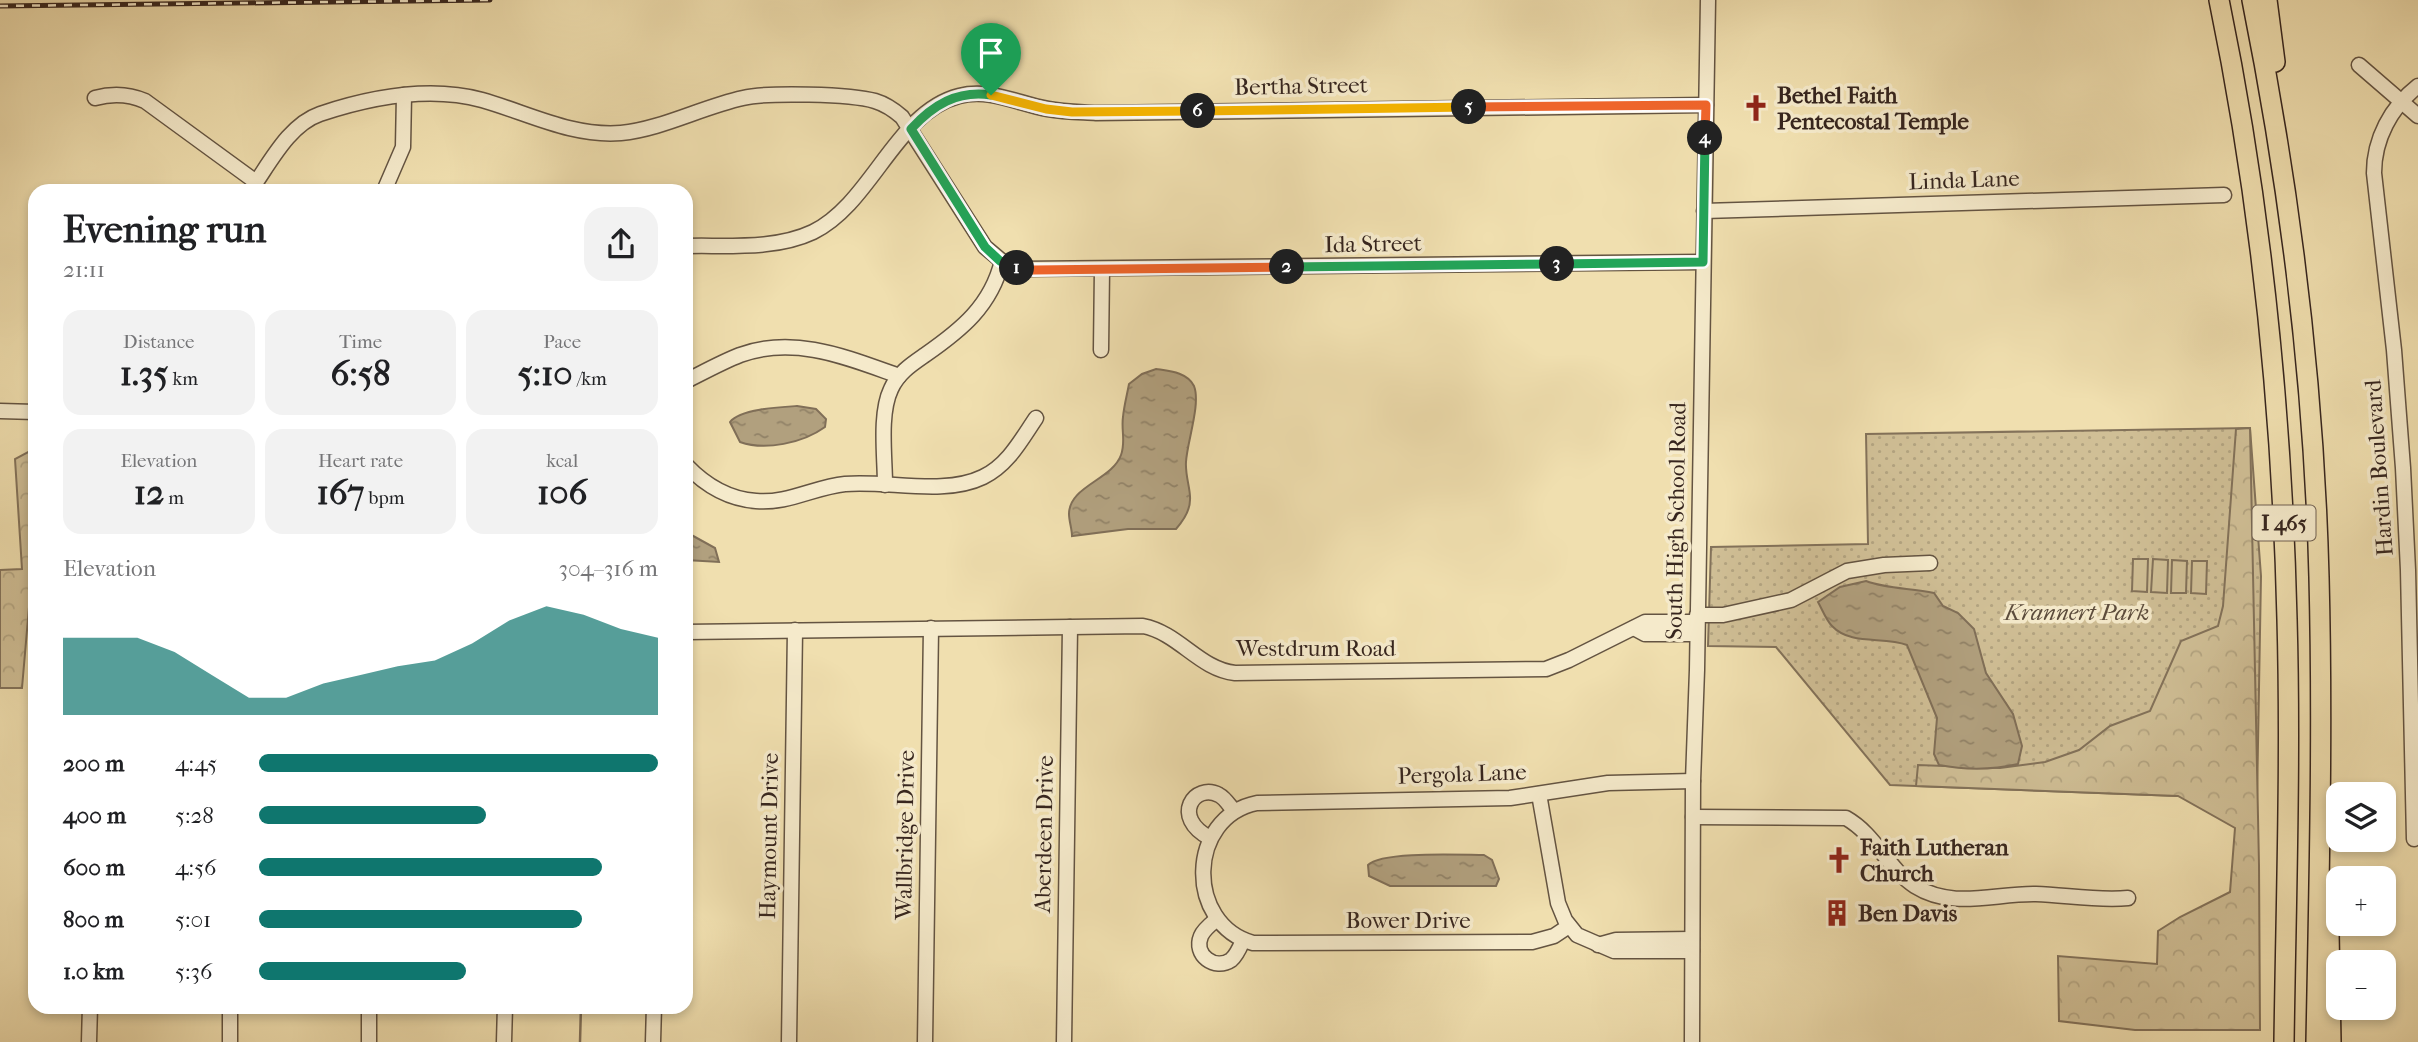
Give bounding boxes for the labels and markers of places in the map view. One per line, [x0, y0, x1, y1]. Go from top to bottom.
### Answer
pin [961, 23, 1021, 95]
place label: Bethel Faith Pentecostal Temple [1777, 82, 1969, 135]
pin: 5 [1452, 90, 1486, 124]
church icon: Bethel Faith Pentecostal Temple [1741, 93, 1771, 123]
pin: 6 [1180, 94, 1216, 128]
pin: 4 [1688, 120, 1722, 156]
pin: 3 [1540, 246, 1574, 282]
pin: 1 [1000, 250, 1034, 286]
pin: 2 [1270, 250, 1304, 284]
place label: Faith Lutheran Church [1859, 834, 2009, 887]
church icon: Faith Lutheran Church [1824, 845, 1854, 875]
building icon: Ben Davis [1822, 898, 1852, 928]
place label: Ben Davis [1858, 900, 1958, 927]

